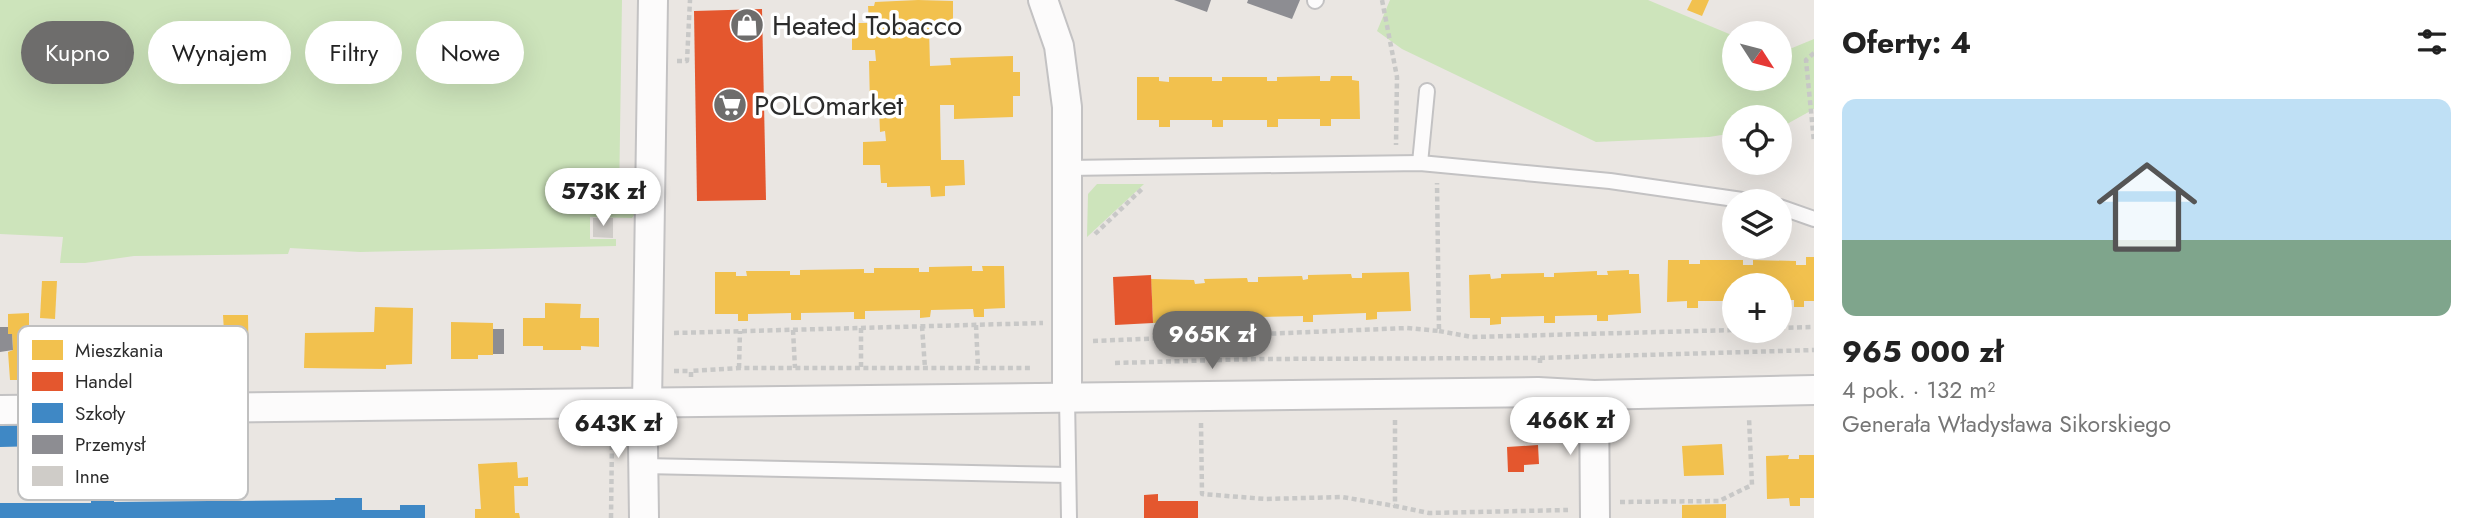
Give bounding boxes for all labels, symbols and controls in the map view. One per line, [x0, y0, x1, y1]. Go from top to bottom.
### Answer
place label: Heated Tobacco [772, 5, 962, 46]
shop icon: Heated Tobacco [728, 6, 766, 44]
chip: Kupno [21, 21, 134, 84]
chip: Wynajem [148, 21, 291, 84]
chip: Filtry [305, 21, 402, 84]
chip: Nowe [416, 21, 524, 84]
north arrow [1722, 21, 1792, 91]
map controls [1722, 21, 1792, 343]
text: Oferty: 4 [1842, 21, 1971, 64]
icon: filters [2413, 23, 2451, 61]
place label: POLOmarket [754, 85, 904, 126]
supermarket icon: POLOmarket [711, 86, 749, 124]
button: locate [1722, 105, 1792, 175]
icon: home [2084, 144, 2210, 270]
pin: 573K zł [538, 168, 668, 228]
text: 573K zł [561, 174, 645, 208]
button: layers [1722, 189, 1792, 259]
button: + [1722, 273, 1792, 343]
pin: 965K zł [1147, 312, 1277, 371]
text: 965K zł [1169, 317, 1255, 351]
legend [18, 326, 248, 500]
text: 965 000 zł [1842, 330, 2003, 373]
text: Mieszkania [75, 337, 163, 364]
text: Handel [75, 368, 133, 395]
text: 4 pok. · 132 m² [1842, 373, 1995, 407]
pin: 466K zł [1505, 398, 1635, 457]
text: Szkoły [75, 400, 126, 427]
pin: 643K zł [553, 400, 683, 460]
text: 466K zł [1526, 403, 1614, 437]
text: 643K zł [575, 406, 661, 440]
text: Generała Władysława Sikorskiego [1842, 407, 2171, 441]
text: Przemysł [75, 431, 146, 458]
text: Inne [75, 463, 110, 490]

